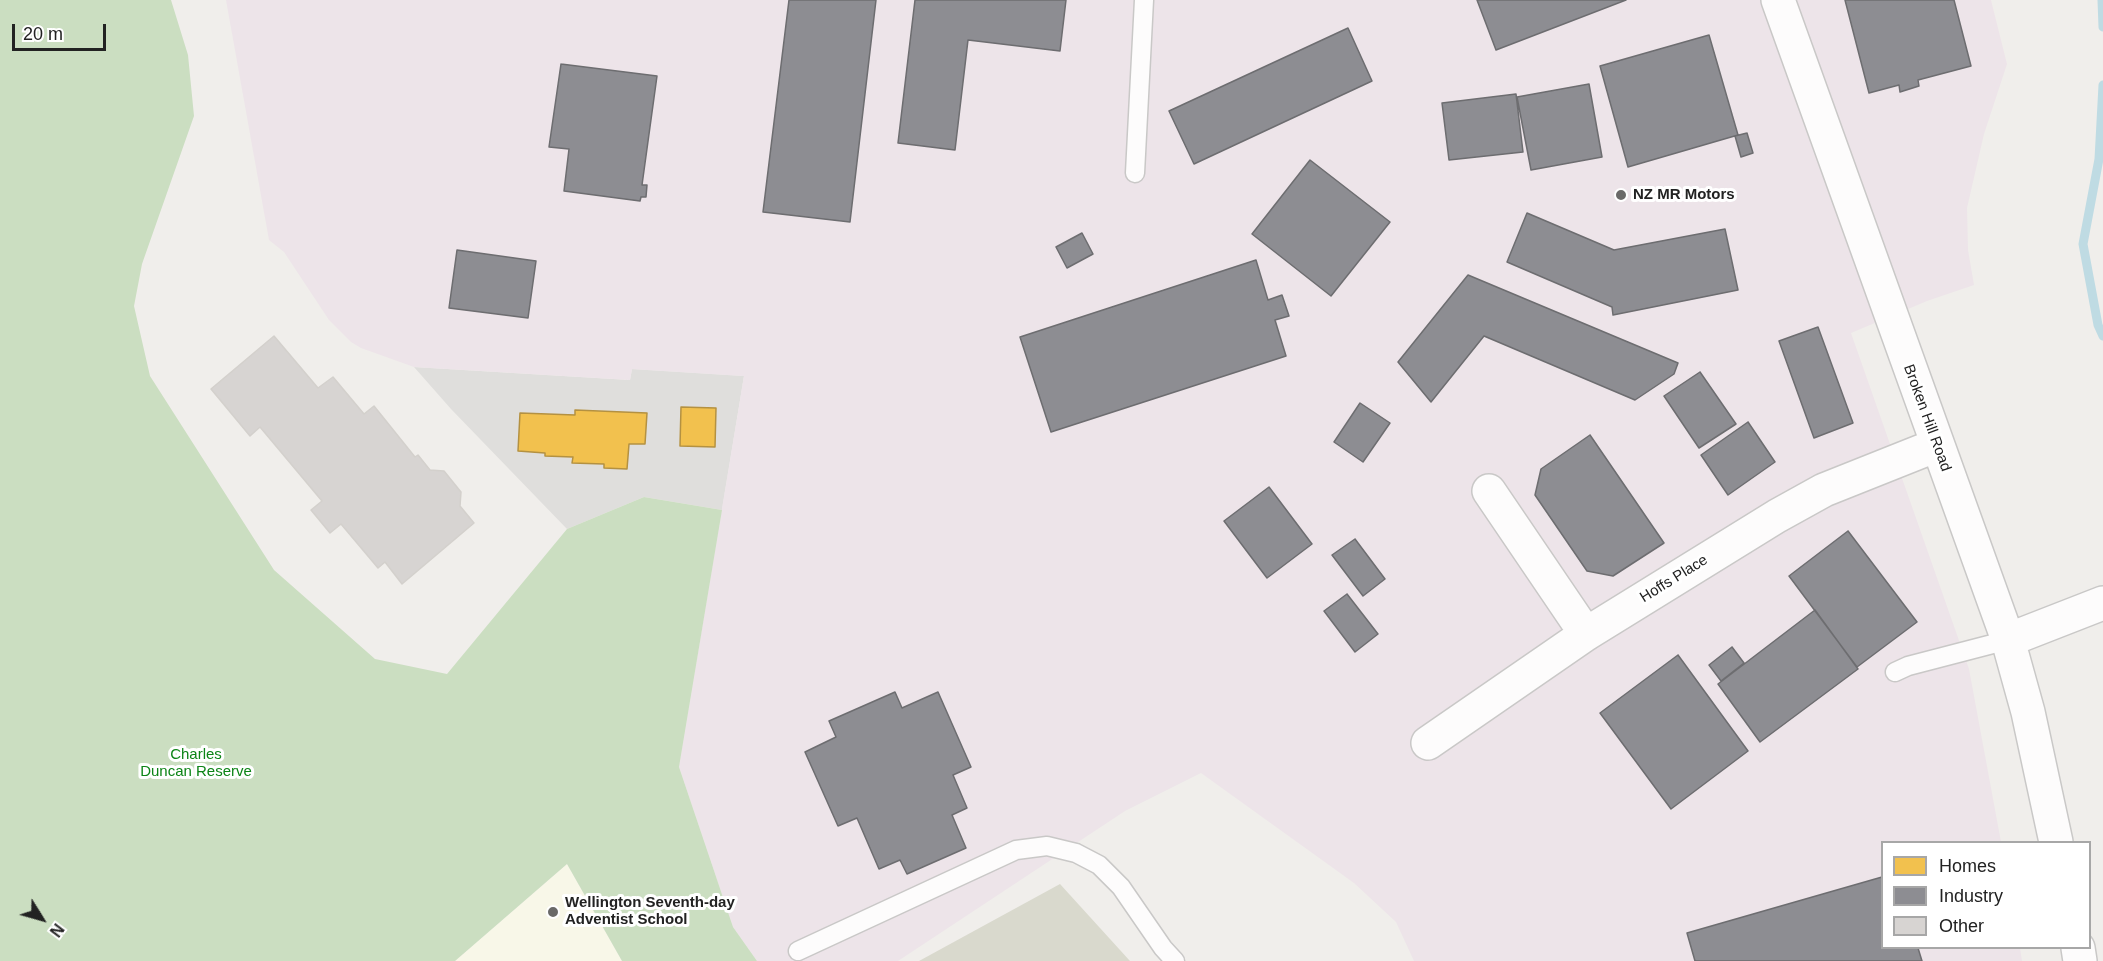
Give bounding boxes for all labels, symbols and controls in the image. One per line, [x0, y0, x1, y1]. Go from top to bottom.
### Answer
scale bar [15, 12, 110, 50]
text: 20 m [23, 24, 63, 44]
place label: NZ MR Motors [1633, 186, 1735, 204]
marker: NZ MR Motors [1614, 188, 1628, 202]
street label: Broken Hill Road [1899, 362, 1955, 474]
street label: Hoffs Place [1637, 551, 1711, 607]
park label: Charles Duncan Reserve [140, 746, 252, 781]
legend [1881, 841, 2091, 949]
text: Homes [1939, 856, 1996, 876]
text: Industry [1939, 886, 2003, 906]
north arrow [12, 889, 72, 949]
place label: Wellington Seventh-day Adventist School [565, 894, 735, 929]
marker: Wellington Seventh-day Adventist School [546, 905, 560, 919]
text: Other [1939, 916, 1984, 936]
text: N [47, 920, 67, 940]

